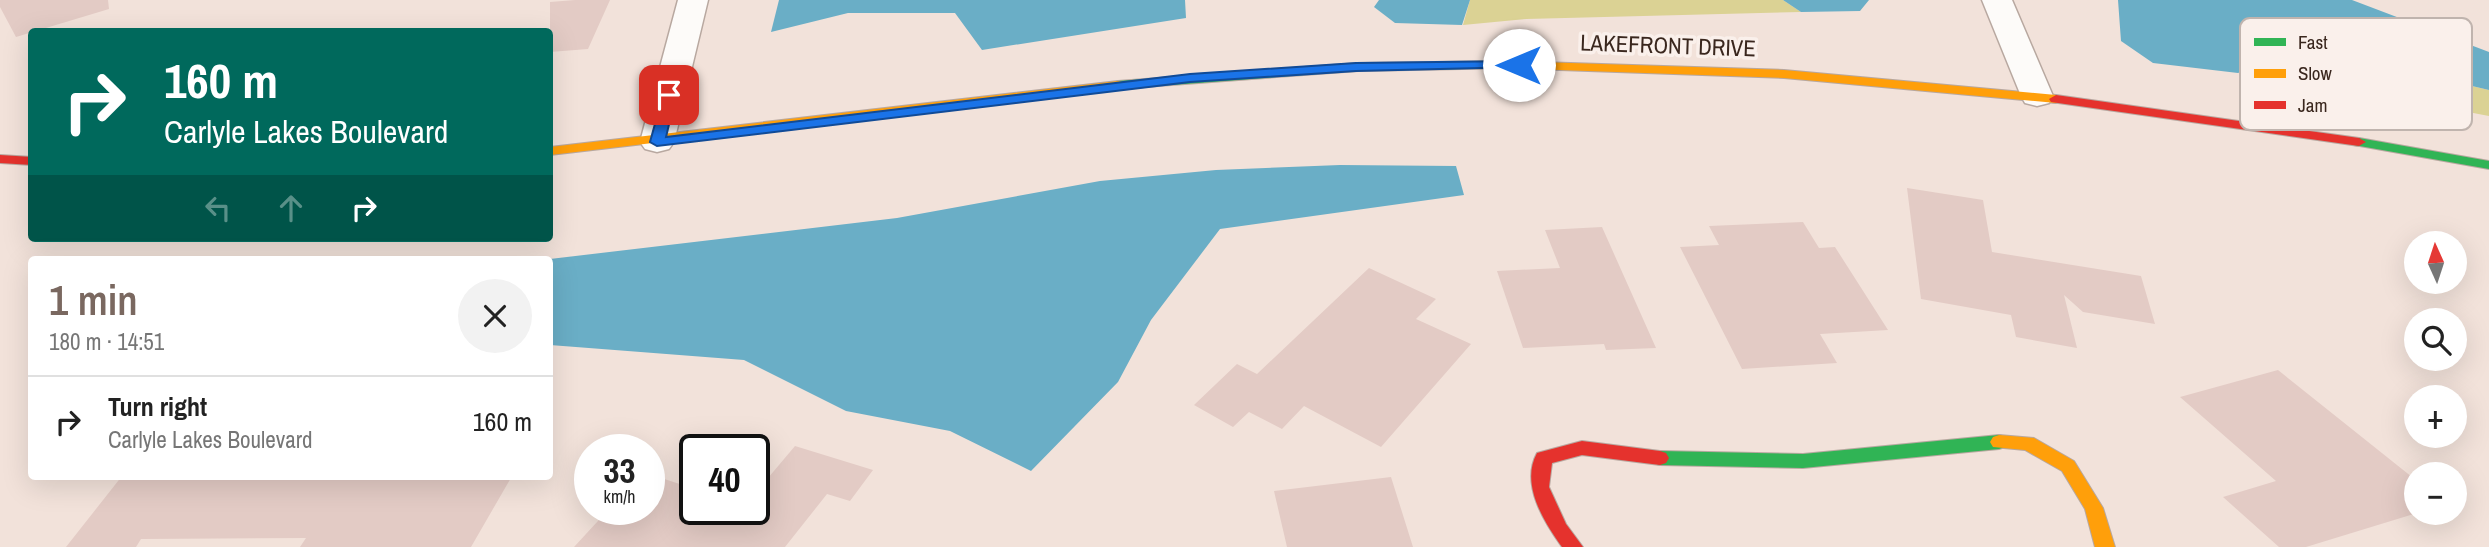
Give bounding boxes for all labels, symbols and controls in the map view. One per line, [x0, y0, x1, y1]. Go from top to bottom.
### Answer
legend [2240, 18, 2472, 130]
street label: LAKEFRONT DRIVE [1580, 26, 1756, 64]
position arrow [1482, 28, 1556, 102]
text: Fast [2298, 29, 2328, 55]
text: 160 m [164, 47, 278, 113]
icon: right [49, 56, 140, 147]
text: Slow [2298, 60, 2333, 86]
pin [639, 65, 699, 125]
icon: arrive [650, 76, 688, 114]
text: Jam [2298, 92, 2327, 118]
text: Carlyle Lakes Boulevard [164, 110, 448, 153]
icon: left [199, 189, 237, 227]
icon: ahead [272, 189, 310, 227]
icon: right [345, 189, 383, 227]
north arrow [2404, 231, 2468, 294]
map controls [2404, 231, 2467, 525]
text: 1 min [49, 272, 138, 328]
button: close [458, 279, 532, 353]
button: search [2404, 308, 2467, 371]
text: 180 m · 14:51 [49, 326, 164, 357]
button: + [2404, 385, 2467, 448]
text: Turn right [108, 389, 207, 424]
icon: right [49, 403, 87, 441]
text: 160 m [473, 404, 532, 439]
text: Carlyle Lakes Boulevard [108, 424, 312, 455]
speed limit sign: 40 [679, 434, 770, 525]
text: 33 [604, 447, 635, 494]
button: − [2404, 462, 2467, 525]
text: km/h [604, 484, 636, 509]

